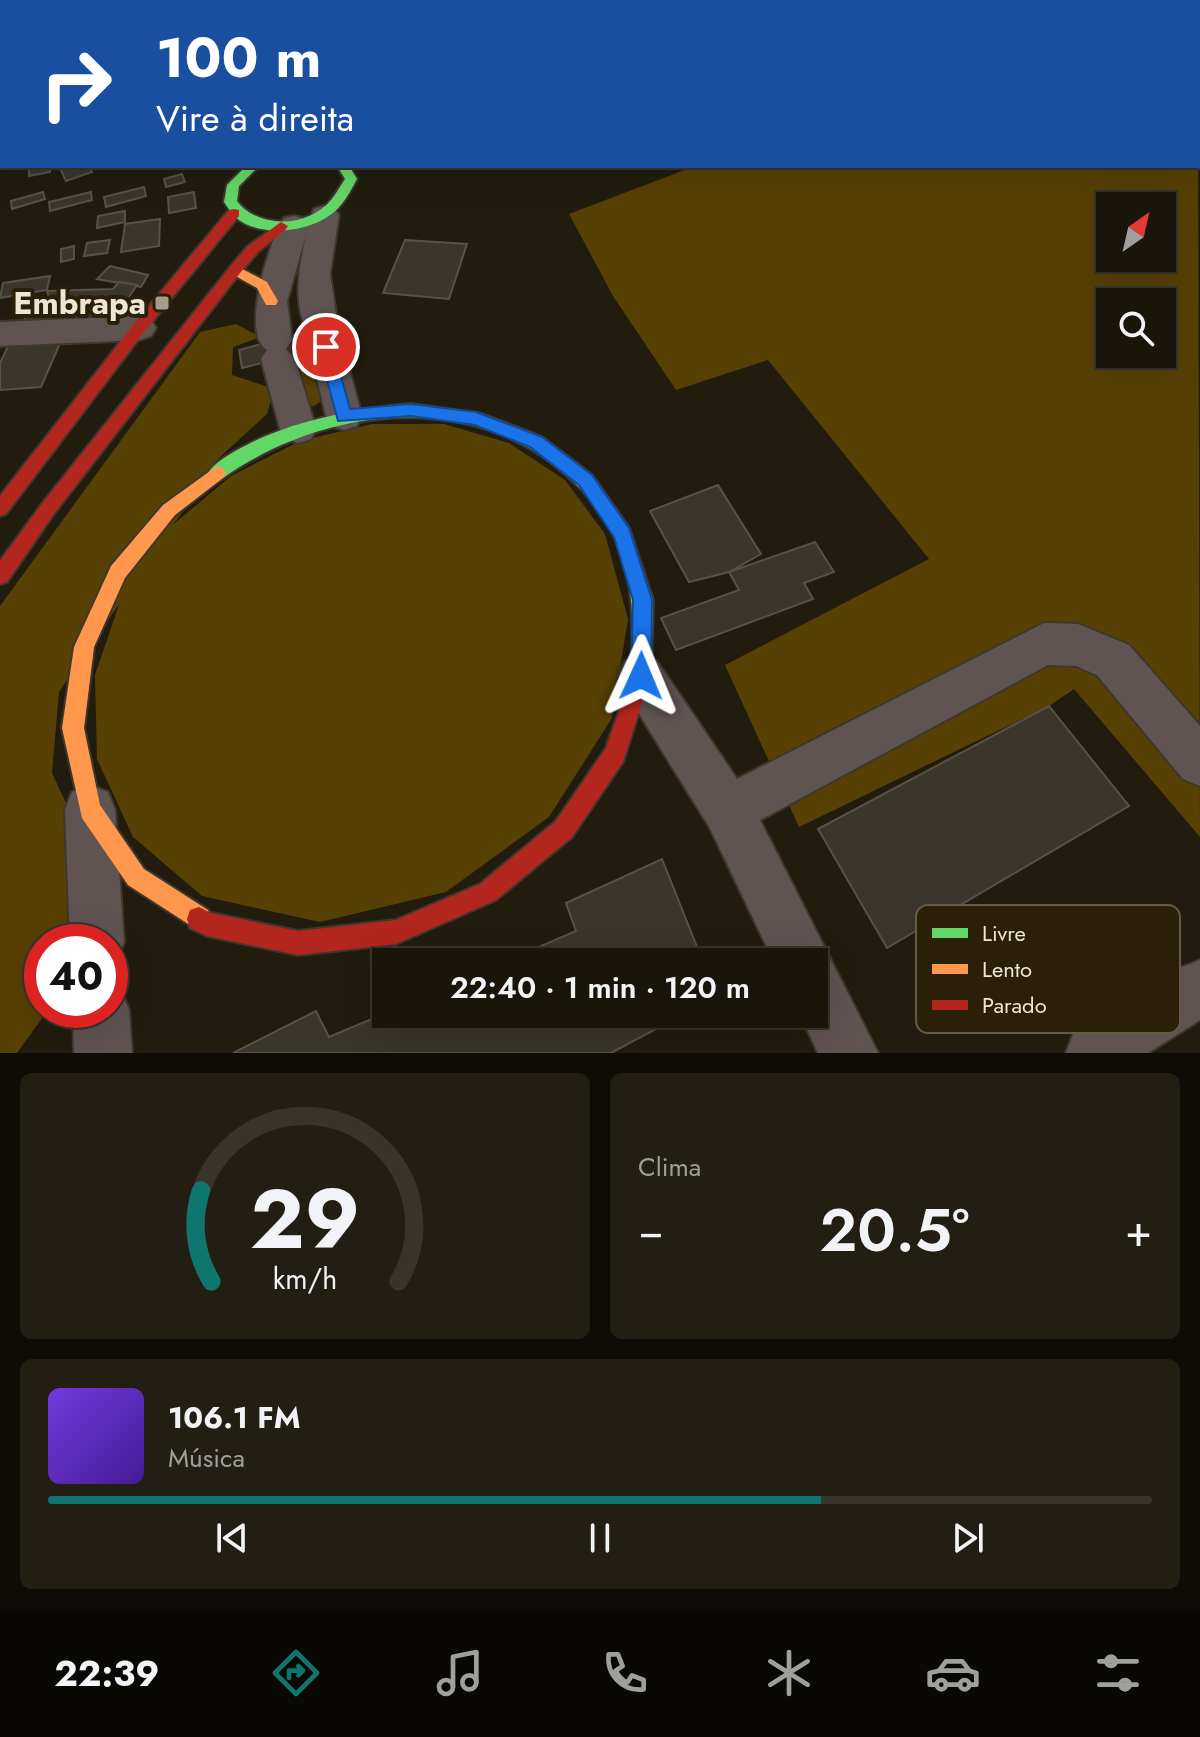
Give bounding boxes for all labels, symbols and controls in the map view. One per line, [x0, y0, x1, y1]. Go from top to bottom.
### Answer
text: 100 m [156, 17, 321, 98]
icon: right [24, 32, 128, 136]
text: Vire à direita [156, 92, 354, 144]
north arrow [1096, 192, 1176, 272]
map controls [1096, 192, 1176, 368]
place label: Embrapa [13, 280, 146, 326]
button: search [1096, 288, 1176, 368]
marker: Embrapa [153, 294, 171, 312]
pin [292, 313, 360, 381]
icon: arrive [304, 325, 348, 369]
position arrow [599, 634, 683, 718]
legend [916, 905, 1180, 1033]
text: Livre [982, 917, 1026, 949]
speed limit sign: 40 [24, 924, 128, 1028]
text: Lento [982, 953, 1032, 985]
text: 22:40 · 1 min · 120 m [450, 966, 750, 1009]
text: Parado [982, 989, 1047, 1021]
text: Clima [638, 1148, 701, 1186]
text: 29 [250, 1159, 360, 1279]
text: 20.5° [820, 1187, 969, 1274]
text: − [638, 1199, 664, 1263]
text: + [1125, 1199, 1152, 1263]
text: km/h [273, 1258, 337, 1300]
text: 106.1 FM [168, 1396, 300, 1439]
text: Música [168, 1439, 245, 1477]
icon: previous [210, 1516, 254, 1560]
icon: pause [578, 1516, 622, 1560]
icon: next [946, 1516, 990, 1560]
icon: directions [268, 1645, 324, 1701]
icon: music [432, 1645, 488, 1701]
icon: phone [597, 1645, 653, 1701]
icon: climate [761, 1645, 817, 1701]
icon: car [925, 1645, 981, 1701]
icon: filters [1090, 1645, 1146, 1701]
text: 22:39 [54, 1647, 159, 1699]

